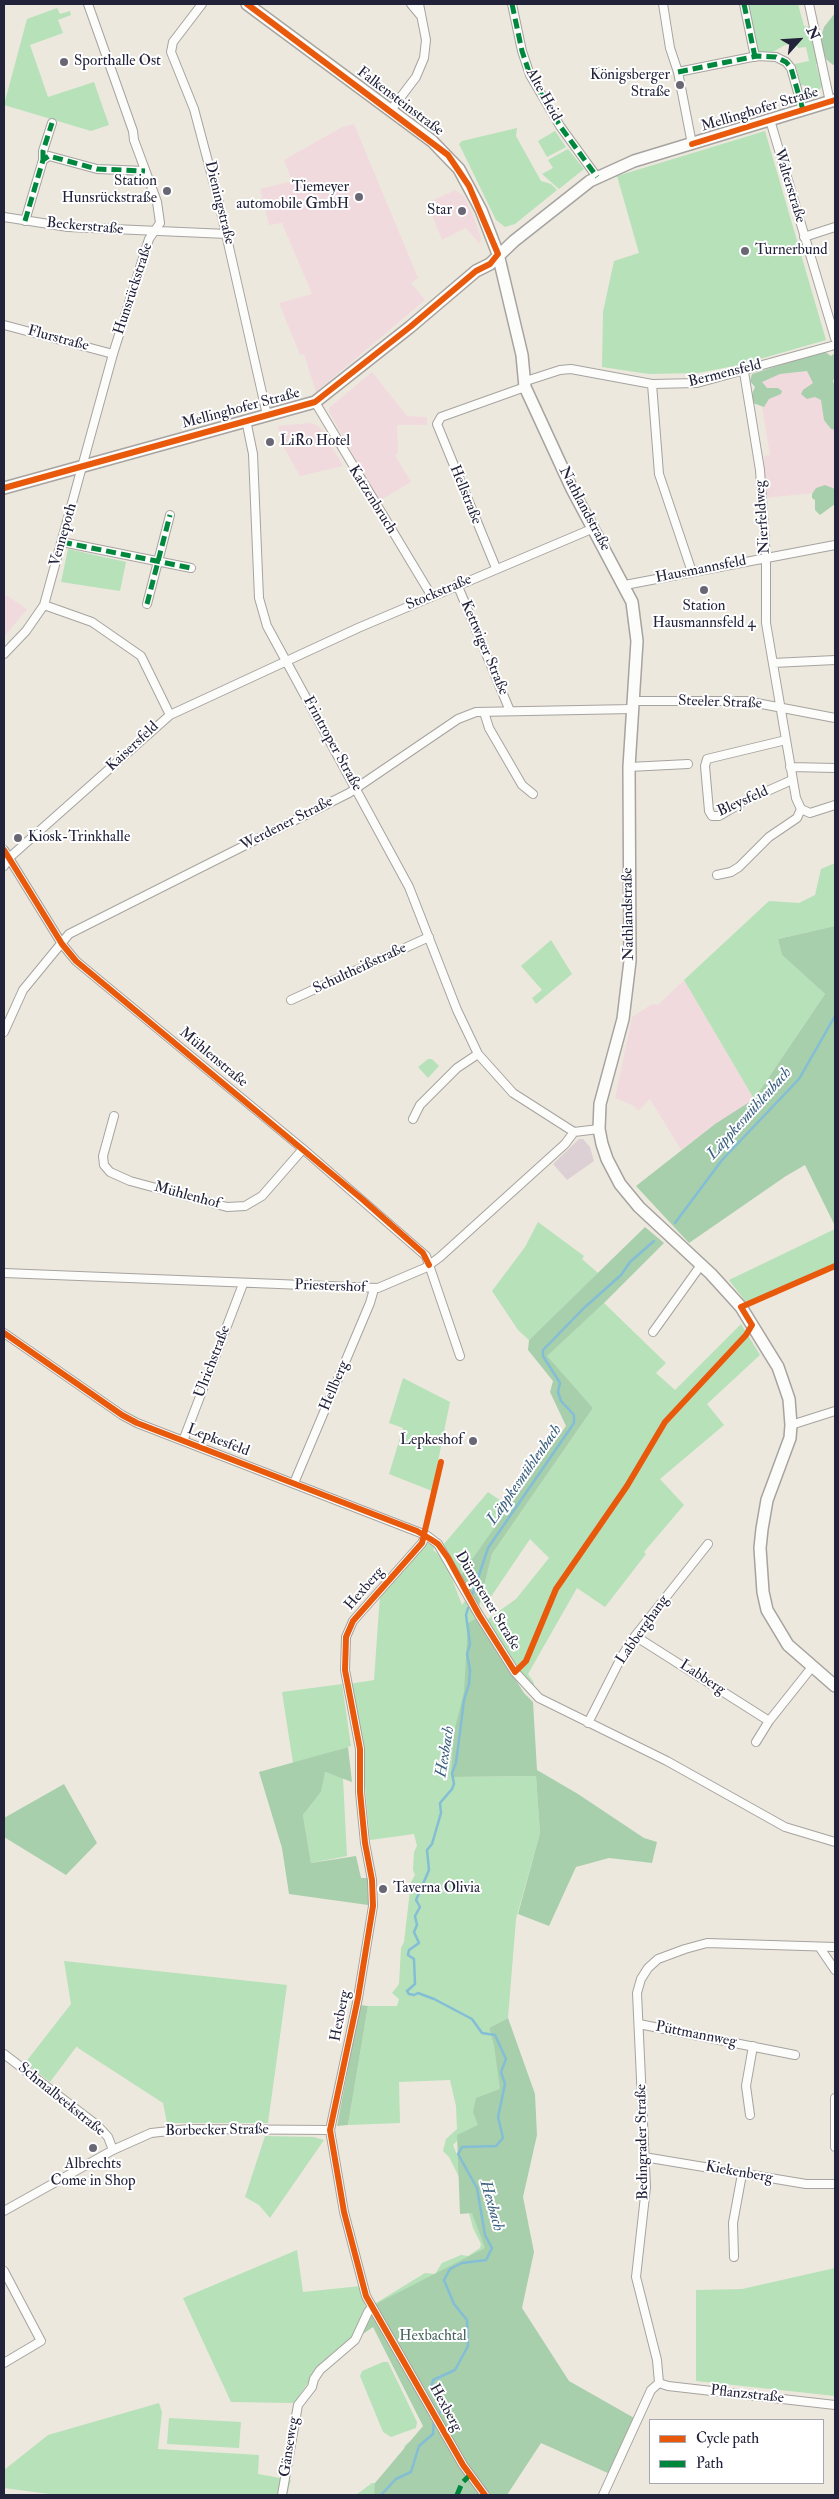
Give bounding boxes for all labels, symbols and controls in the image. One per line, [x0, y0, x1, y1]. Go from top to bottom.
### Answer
north arrow [774, 15, 824, 65]
text: N [803, 24, 823, 43]
place label: Sporthalle Ost [74, 53, 161, 71]
marker: Sporthalle Ost [58, 56, 70, 68]
street label: Falkensteinstraße [353, 63, 447, 141]
street label: Alte Heid [521, 66, 565, 124]
place label: Königsberger Straße [590, 67, 670, 102]
marker: Königsberger Straße [674, 79, 686, 91]
street label: Mellinghofer Straße [699, 84, 821, 136]
street label: Walterstraße [769, 147, 809, 225]
street label: Dieningstraße [200, 159, 238, 247]
place label: Station Hunsrückstraße [62, 173, 157, 208]
place label: Tiemeyer automobile GmbH [236, 179, 349, 214]
marker: Station Hunsrückstraße [161, 185, 173, 197]
marker: Tiemeyer automobile GmbH [353, 191, 365, 203]
place label: Star [427, 202, 452, 220]
marker: Star [456, 205, 468, 217]
street label: Beckerstraße [46, 215, 124, 239]
street label: Hunsrückstraße [111, 241, 157, 337]
place label: Turnerbund [755, 242, 828, 260]
marker: Turnerbund [739, 245, 751, 257]
street label: Flurstraße [25, 322, 91, 356]
street label: Bermensfeld [687, 356, 763, 392]
street label: Mellinghofer Straße [180, 385, 302, 433]
place label: LiRo Hotel [280, 433, 350, 451]
marker: LiRo Hotel [264, 436, 276, 448]
street label: Katzenbruch [344, 462, 400, 538]
street label: Hellstraße [445, 463, 485, 527]
street label: Nathlandstraße [554, 464, 614, 554]
street label: Nierfeldweg [751, 479, 775, 555]
street label: Vennepoth [46, 501, 82, 569]
street label: Hausmannsfeld [654, 552, 748, 588]
street label: Stockstraße [403, 571, 475, 615]
marker: Station Hausmannsfeld 4 [698, 584, 710, 596]
street label: Kettwiger Straße [456, 598, 512, 698]
place label: Station Hausmannsfeld 4 [652, 598, 756, 633]
street label: Frintroper Straße [298, 693, 366, 795]
street label: Steeler Straße [678, 693, 762, 713]
street label: Kaisersfeld [103, 718, 163, 776]
street label: Bleysfeld [715, 783, 771, 821]
street label: Werdener Straße [238, 793, 336, 855]
place label: Kiosk-Trinkhalle [28, 829, 130, 847]
marker: Kiosk-Trinkhalle [12, 832, 24, 844]
street label: Nathlandstraße [619, 867, 639, 961]
street label: Schultheißstraße [310, 940, 410, 998]
street label: Mühlenstraße [175, 1024, 251, 1092]
water label: Läppkesmühlenbach [704, 1064, 796, 1164]
street label: Mühlenhof [152, 1179, 222, 1213]
street label: Priestershof [294, 1277, 366, 1297]
street label: Ulrichstraße [191, 1323, 235, 1401]
street label: Hellberg [316, 1358, 354, 1414]
street label: Lepkesfeld [184, 1421, 252, 1461]
water label: Läppkesmühlenbach [483, 1421, 567, 1529]
place label: Lepkeshof [400, 1432, 463, 1450]
marker: Lepkeshof [467, 1435, 479, 1447]
street label: Dümptener Straße [450, 1548, 524, 1654]
street label: Hexberg [341, 1564, 389, 1614]
street label: Labberghang [613, 1592, 673, 1668]
street label: Labberg [676, 1657, 728, 1699]
water label: Hexbach [432, 1725, 460, 1779]
place label: Taverna Olivia [393, 1880, 480, 1898]
marker: Taverna Olivia [377, 1883, 389, 1895]
street label: Hexberg [327, 1989, 355, 2043]
street label: Püttmannweg [654, 2018, 738, 2052]
street label: Schmalbeekstraße [14, 2059, 108, 2141]
street label: Bedingrader Straße [633, 2084, 653, 2200]
street label: Borbecker Straße [165, 2121, 269, 2141]
marker: Albrechts Come in Shop [87, 2142, 99, 2154]
place label: Albrechts Come in Shop [50, 2156, 136, 2191]
street label: Kiekenberg [704, 2158, 774, 2188]
water label: Hexbach [475, 2178, 507, 2234]
park label: Hexbachtal [399, 2328, 467, 2346]
street label: Hexberg [425, 2381, 465, 2435]
street label: Pflanzstraße [709, 2382, 785, 2408]
street label: Gänseweg [276, 2416, 304, 2478]
legend [649, 2419, 824, 2484]
text: Cycle path [696, 2429, 759, 2448]
text: Path [696, 2454, 723, 2473]

